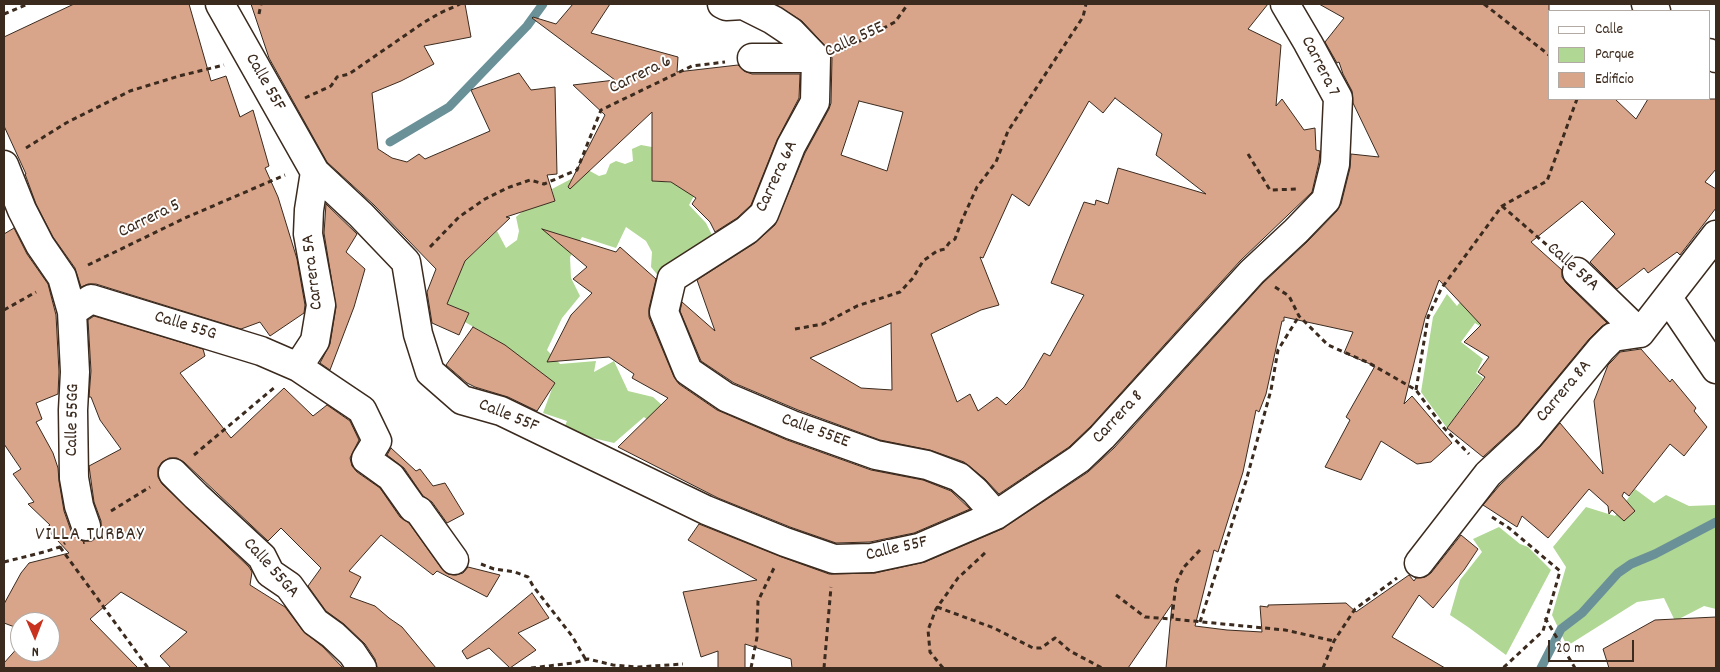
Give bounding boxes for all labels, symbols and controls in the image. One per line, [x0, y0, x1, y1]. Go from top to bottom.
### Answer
legend [1548, 10, 1710, 100]
street label: Calle 55E [822, 18, 888, 64]
text: Calle [1595, 19, 1623, 41]
street label: Carrera 7 [1295, 33, 1343, 101]
text: Parque [1595, 44, 1634, 66]
street label: Calle 55F [239, 50, 289, 116]
street label: Carrera 6 [606, 52, 676, 100]
text: Edificio [1595, 69, 1634, 91]
street label: Carrera 6A [752, 138, 804, 216]
street label: Carrera 5 [116, 196, 184, 244]
street label: Carrera 5A [299, 233, 329, 311]
street label: Calle 58A [1541, 239, 1603, 297]
street label: Calle 55G [151, 307, 219, 347]
street label: Carrera 8A [1533, 356, 1597, 428]
street label: Calle 55GG [63, 383, 85, 457]
street label: Carrera 8 [1089, 387, 1149, 449]
street label: Calle 55F [475, 395, 541, 439]
street label: Calle 55EE [778, 410, 852, 454]
district label: VILLA TURBAY [34, 525, 146, 547]
street label: Calle 55F [864, 532, 930, 568]
street label: Calle 55GA [237, 534, 303, 604]
north arrow [10, 612, 60, 662]
scale bar [1550, 630, 1636, 662]
text: 20 m [1556, 638, 1584, 660]
text: N [32, 641, 39, 661]

